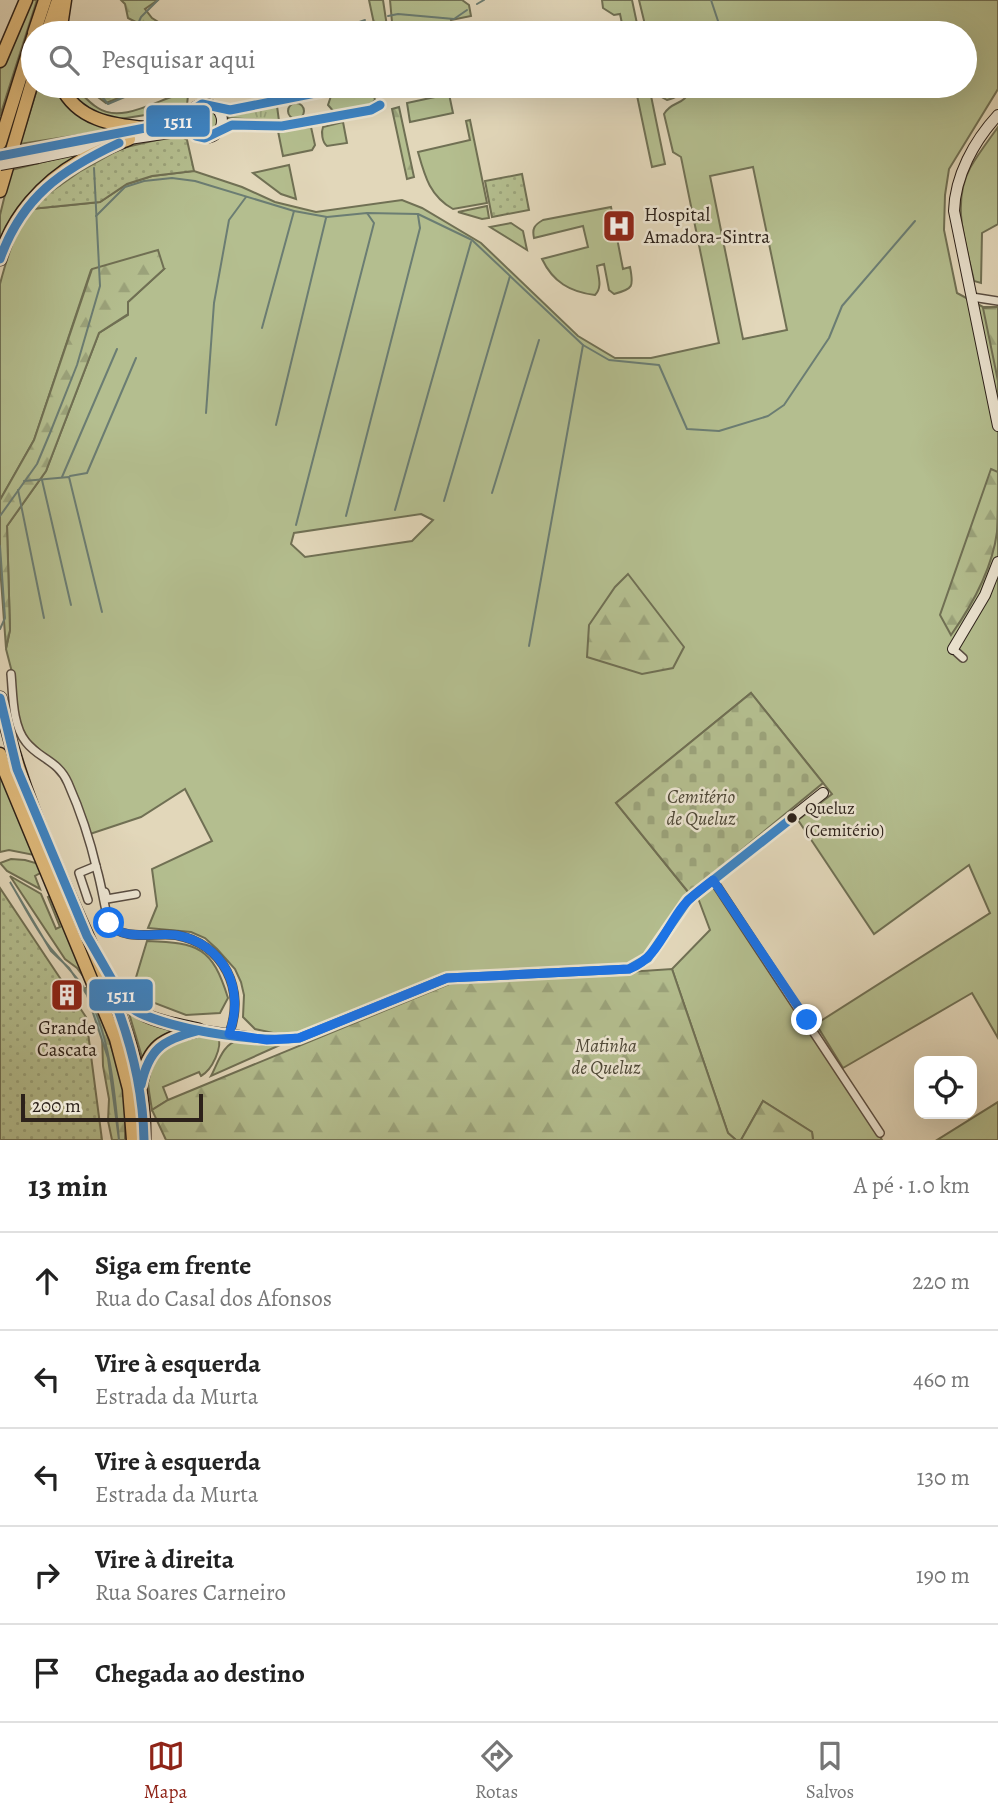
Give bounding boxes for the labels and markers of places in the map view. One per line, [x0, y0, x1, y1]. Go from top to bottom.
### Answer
place label: Hospital Amadora-Sintra [643, 202, 770, 250]
hospital icon: Hospital Amadora-Sintra [600, 207, 638, 245]
place label: Queluz (Cemitério) [805, 797, 884, 842]
marker: Queluz (Cemitério) [785, 811, 799, 825]
building icon: Grande Cascata [48, 976, 86, 1014]
place label: Grande Cascata [37, 1015, 97, 1063]

